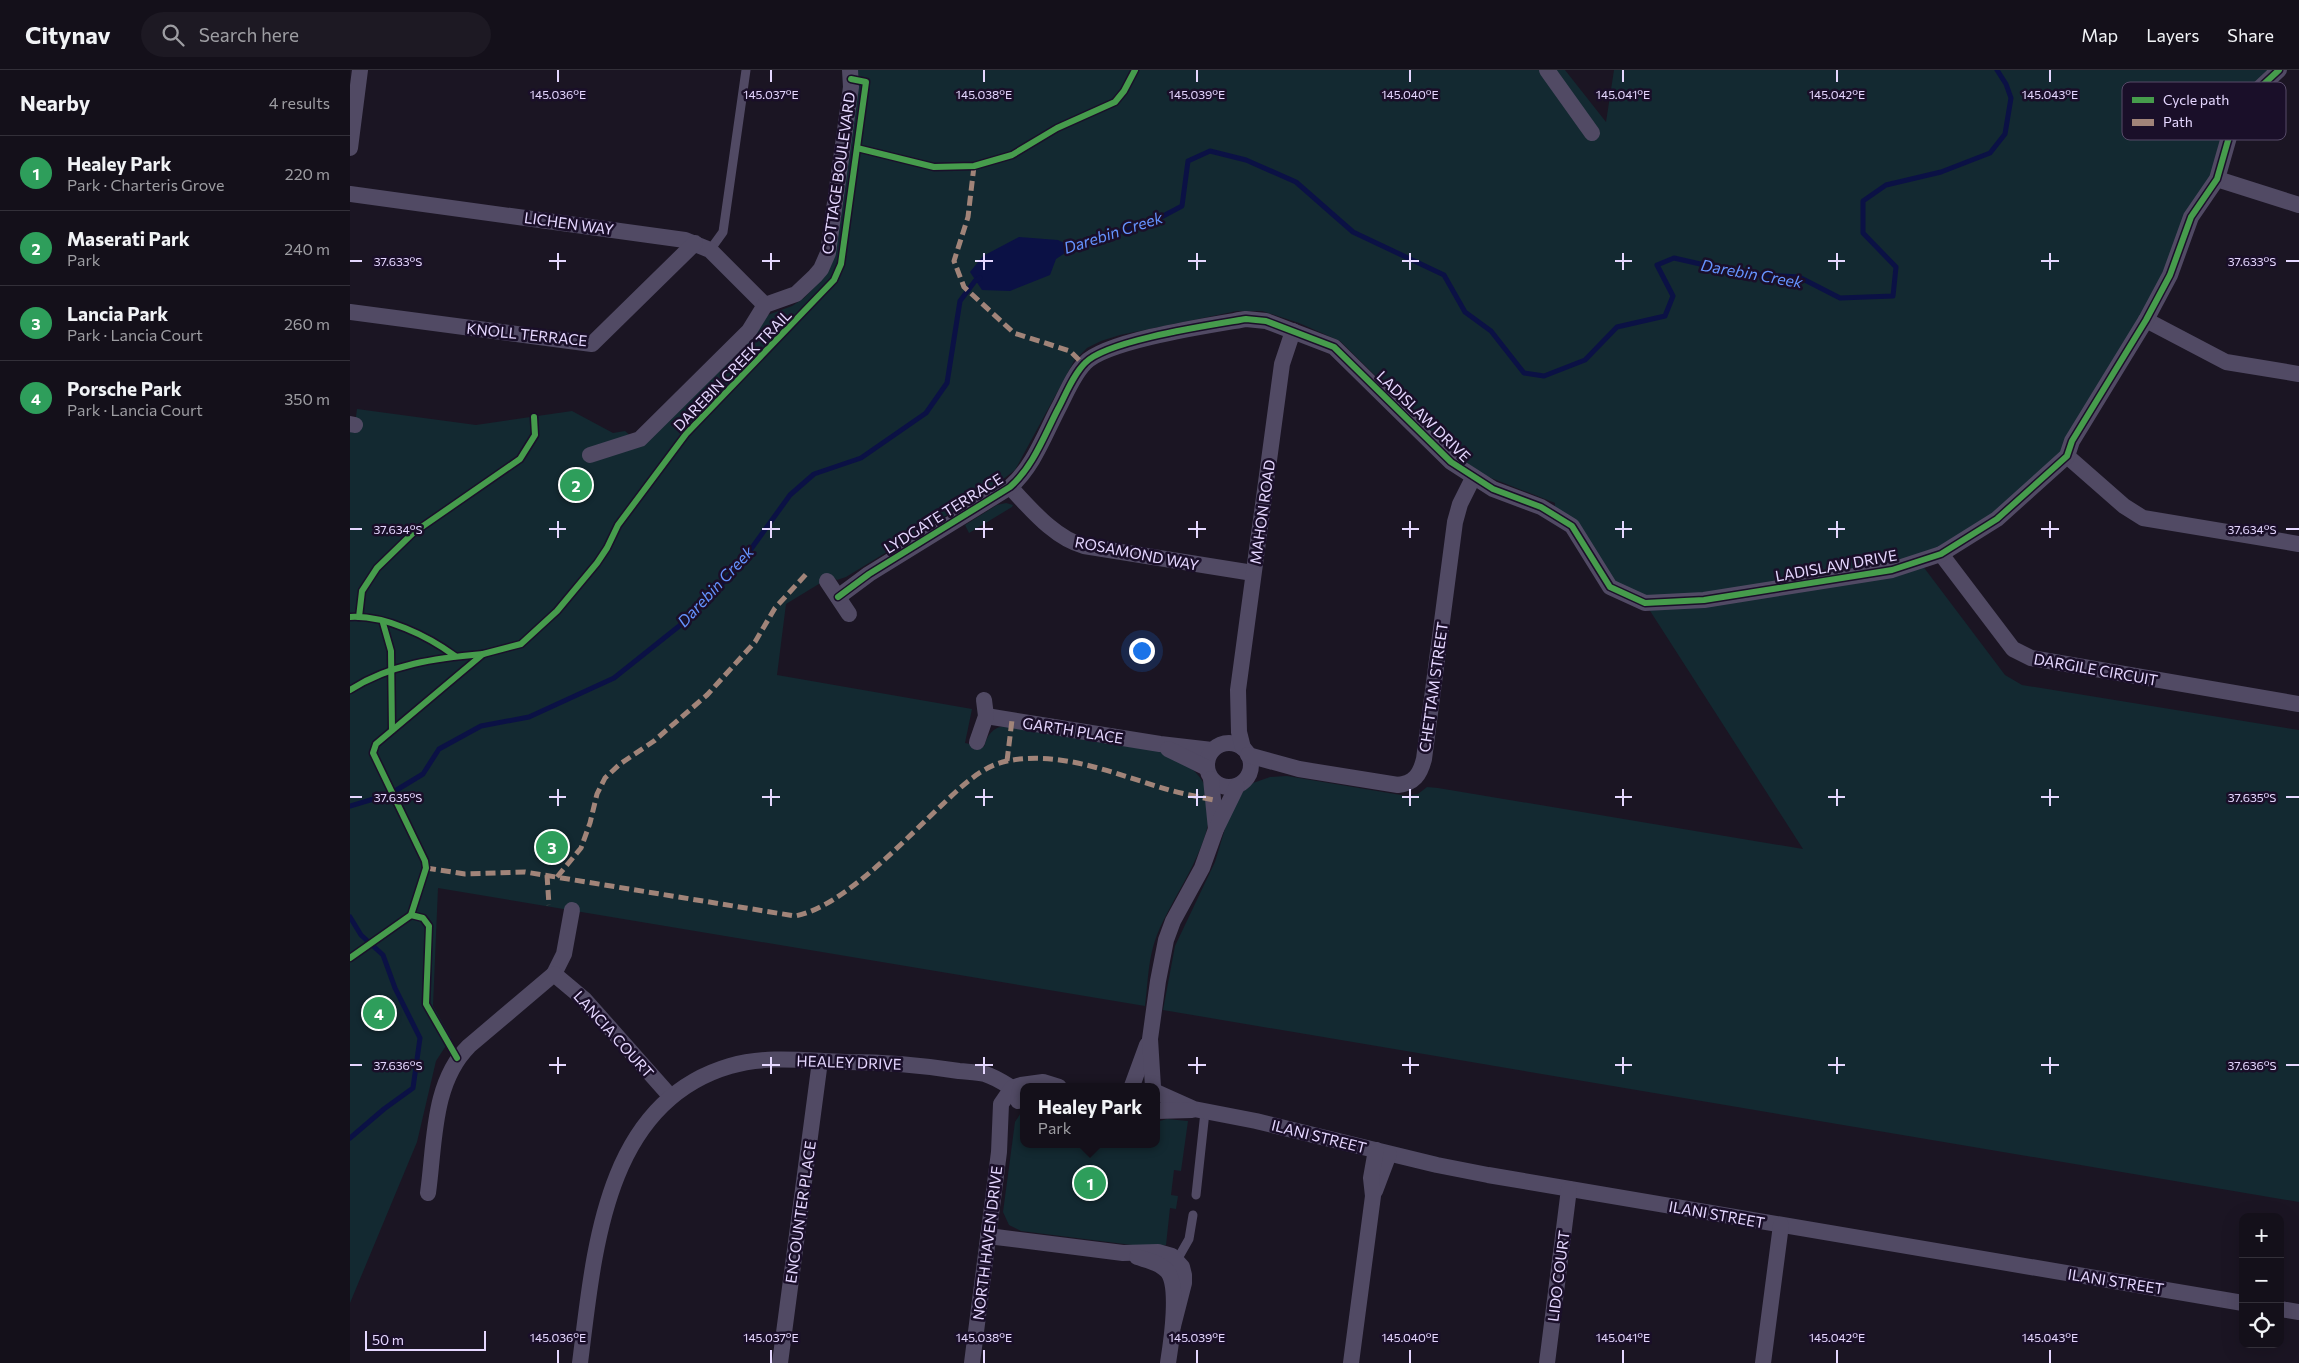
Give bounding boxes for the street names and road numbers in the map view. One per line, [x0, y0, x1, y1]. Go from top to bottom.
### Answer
street label: COTTAGE BOULEVARD [818, 91, 858, 255]
street label: LICHEN WAY [523, 208, 615, 238]
street label: DAREBIN CREEK TRAIL [669, 305, 795, 434]
street label: KNOLL TERRACE [466, 319, 588, 349]
street label: LADISLAW DRIVE [1373, 367, 1475, 465]
street label: MAHON ROAD [1246, 459, 1278, 565]
street label: LYDGATE TERRACE [880, 469, 1006, 557]
street label: ROSAMOND WAY [1074, 532, 1201, 574]
street label: LADISLAW DRIVE [1774, 545, 1898, 585]
street label: CHETTAM STREET [1415, 620, 1451, 753]
street label: DARGILE CIRCUIT [2033, 649, 2160, 689]
street label: GARTH PLACE [1021, 713, 1125, 747]
street label: LANCIA COURT [570, 987, 658, 1081]
street label: HEALEY DRIVE [796, 1051, 902, 1073]
street label: ILANI STREET [1270, 1116, 1369, 1157]
street label: ENCOUNTER PLACE [781, 1140, 819, 1284]
street label: NORTH HAVEN DRIVE [969, 1165, 1005, 1321]
street label: ILANI STREET [1668, 1197, 1767, 1231]
street label: LIDO COURT [1543, 1229, 1573, 1323]
street label: ILANI STREET [2067, 1265, 2166, 1298]

